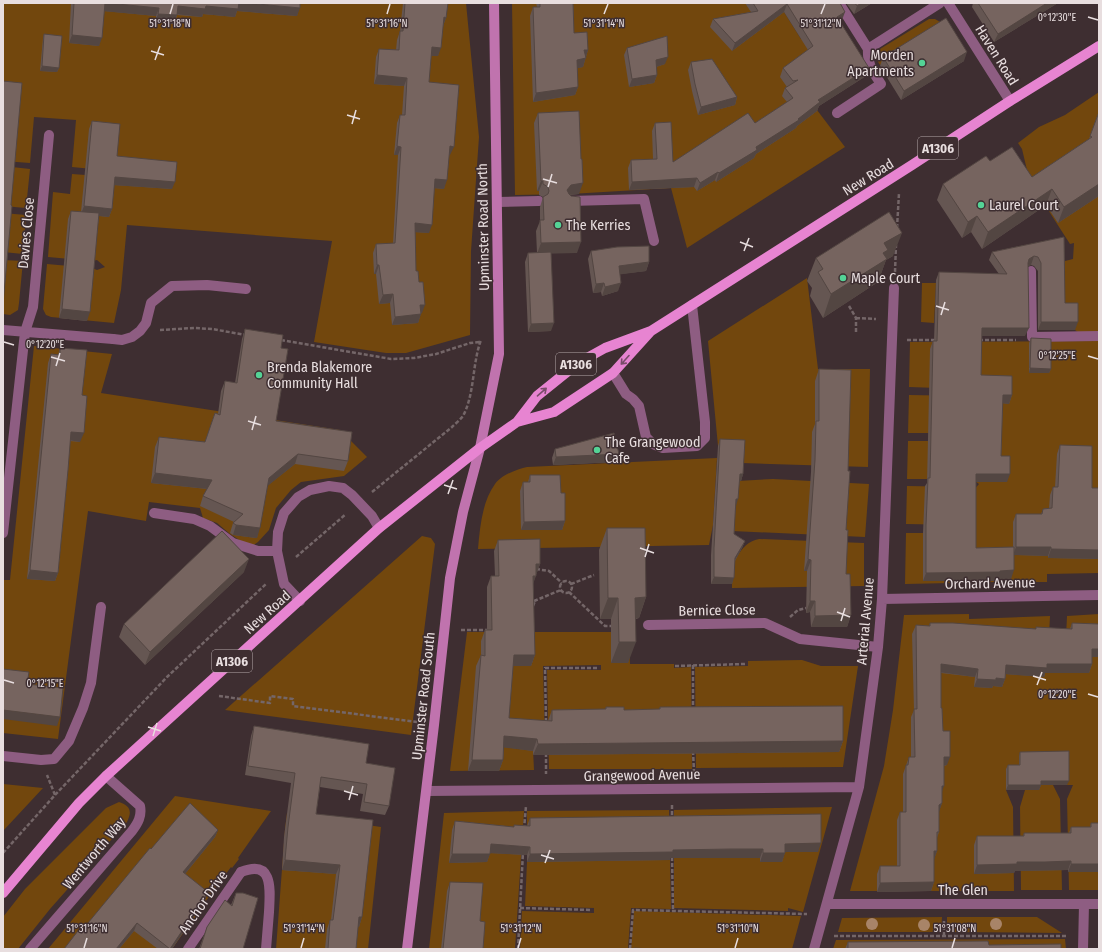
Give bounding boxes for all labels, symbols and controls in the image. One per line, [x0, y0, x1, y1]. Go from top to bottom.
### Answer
text: 0°12'30"E [1038, 12, 1076, 24]
text: 51°31'18"N [149, 18, 191, 30]
text: 51°31'16"N [366, 18, 408, 30]
text: 51°31'14"N [584, 18, 624, 30]
text: 51°31'12"N [800, 18, 842, 30]
street label: Haven Road [971, 22, 1022, 89]
place label: Morden Apartments [847, 47, 914, 80]
marker: Morden Apartments [917, 58, 927, 68]
road number: A1306 [918, 137, 958, 159]
street label: New Road [840, 155, 897, 200]
street label: Upminster Road North [474, 163, 493, 291]
street label: Davies Close [15, 197, 38, 269]
place label: Laurel Court [989, 197, 1059, 214]
marker: Laurel Court [976, 200, 986, 210]
place label: The Kerries [566, 217, 630, 234]
marker: The Kerries [553, 220, 563, 230]
place label: Maple Court [851, 270, 920, 287]
marker: Maple Court [838, 273, 848, 283]
text: 0°12'20"E [26, 339, 64, 351]
text: 0°12'25"E [1038, 350, 1076, 362]
road number: A1306 [556, 353, 596, 375]
one-way arrow [620, 355, 630, 365]
place label: Brenda Blakemore Community Hall [267, 359, 372, 392]
marker: Brenda Blakemore Community Hall [254, 370, 264, 380]
one-way arrow [537, 388, 547, 397]
place label: The Grangewood Cafe [605, 434, 700, 467]
marker: The Grangewood Cafe [592, 445, 602, 455]
street label: Orchard Avenue [944, 574, 1036, 593]
street label: Arterial Avenue [853, 577, 878, 665]
street label: New Road [241, 587, 294, 638]
street label: Bernice Close [678, 601, 756, 620]
street label: Upminster Road South [408, 631, 439, 761]
road number: A1306 [212, 650, 252, 672]
text: 0°12'15"E [27, 678, 64, 690]
text: 0°12'20"E [1038, 689, 1076, 701]
street label: Grangewood Avenue [583, 766, 701, 785]
street label: Wentworth Way [59, 813, 130, 893]
street label: Anchor Drive [175, 867, 231, 937]
street label: The Glen [938, 882, 988, 899]
text: 51°31'16"N [66, 923, 108, 935]
text: 51°31'14"N [284, 923, 324, 935]
text: 51°31'12"N [500, 923, 542, 935]
text: 51°31'10"N [717, 923, 759, 935]
text: 51°31'08"N [934, 923, 976, 935]

